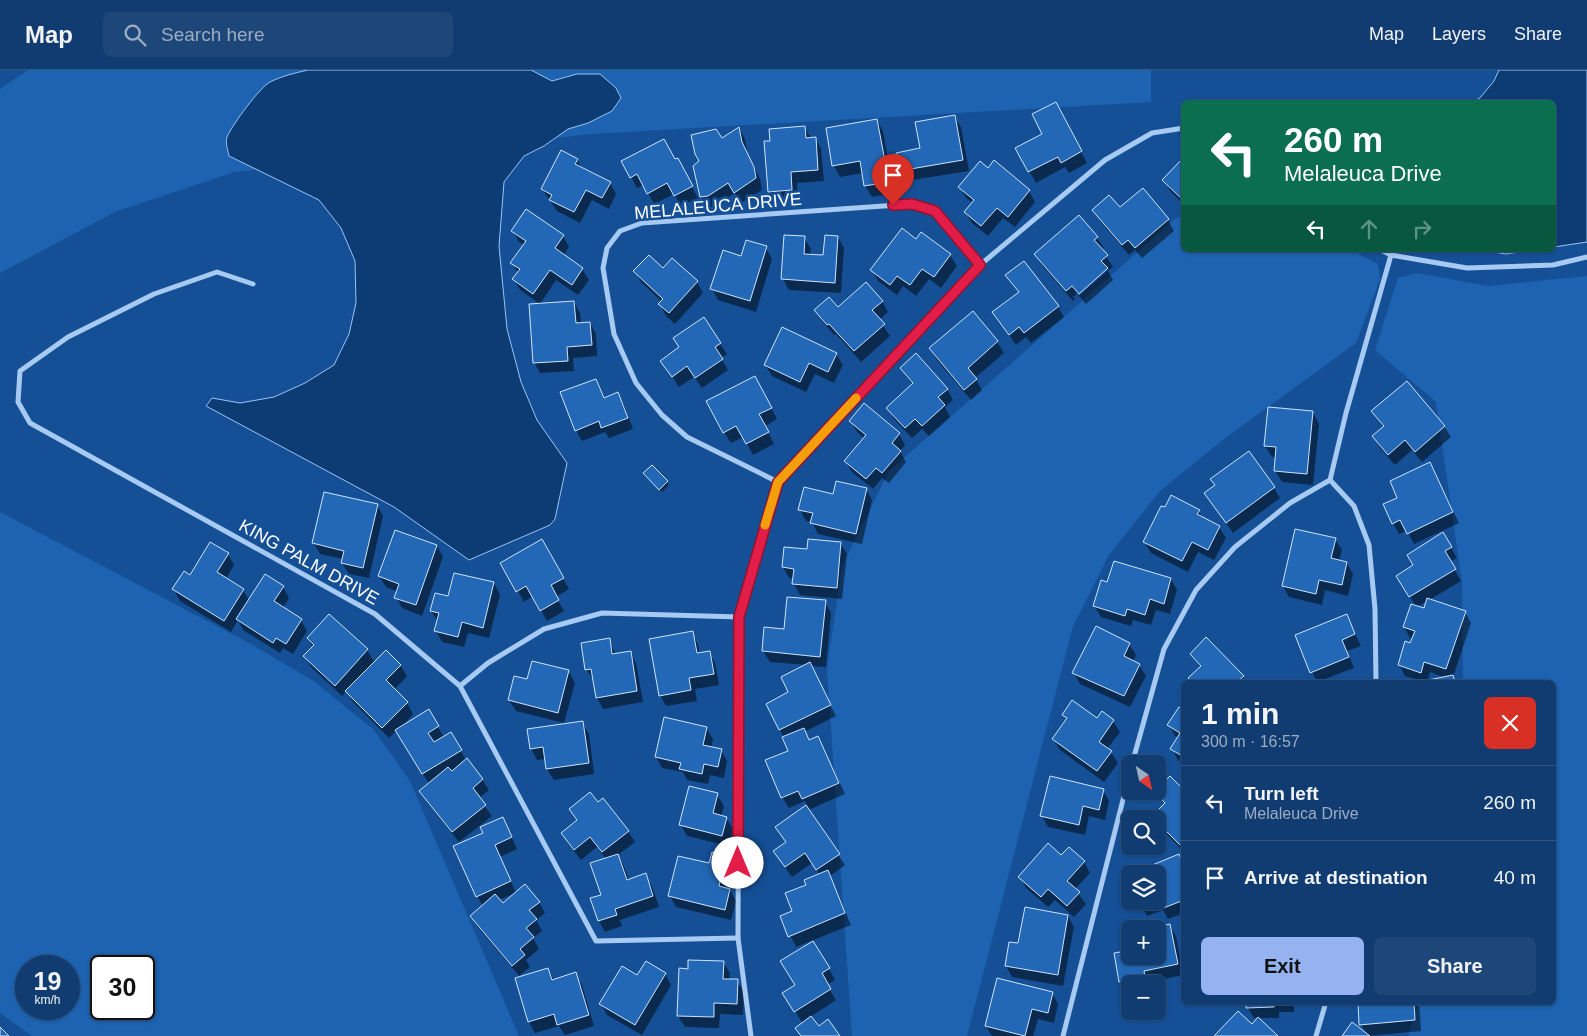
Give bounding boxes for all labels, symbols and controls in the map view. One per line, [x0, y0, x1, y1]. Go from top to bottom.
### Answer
search box [103, 12, 453, 57]
text: Map [25, 21, 73, 48]
icon: search [121, 21, 149, 49]
text: Search here [161, 24, 265, 45]
text: Map [1369, 24, 1404, 44]
text: Layers [1432, 24, 1486, 44]
text: Share [1514, 24, 1562, 44]
icon: left [1201, 120, 1266, 185]
text: 260 m [1284, 120, 1383, 159]
pin [872, 154, 914, 205]
icon: arrive [879, 161, 907, 189]
text: Melaleuca Drive [1284, 161, 1442, 186]
street label: MELALEUCA DRIVE [633, 189, 803, 223]
icon: left [1302, 215, 1330, 243]
icon: ahead [1355, 215, 1383, 243]
icon: right [1408, 215, 1436, 243]
street label: KING PALM DRIVE [236, 515, 382, 609]
text: 1 min [1201, 697, 1279, 730]
button: close [1484, 697, 1536, 749]
text: 300 m · 16:57 [1201, 733, 1300, 750]
north arrow [1121, 755, 1166, 800]
map controls [1121, 755, 1166, 1020]
text: Turn left [1244, 783, 1319, 804]
icon: left [1201, 789, 1229, 817]
text: 260 m [1483, 792, 1536, 813]
text: Melaleuca Drive [1244, 805, 1359, 822]
button: search [1121, 810, 1166, 855]
position arrow [711, 836, 763, 888]
icon: arrive [1201, 864, 1229, 892]
button: layers [1121, 865, 1166, 910]
text: Arrive at destination [1244, 867, 1428, 888]
text: 40 m [1494, 867, 1536, 888]
button: + [1121, 920, 1166, 965]
button: Exit [1201, 937, 1364, 995]
button: Share [1374, 937, 1536, 995]
speed limit sign: 30 [90, 955, 155, 1020]
text: 19 [34, 967, 61, 995]
button: − [1121, 975, 1166, 1020]
text: km/h [34, 993, 61, 1007]

